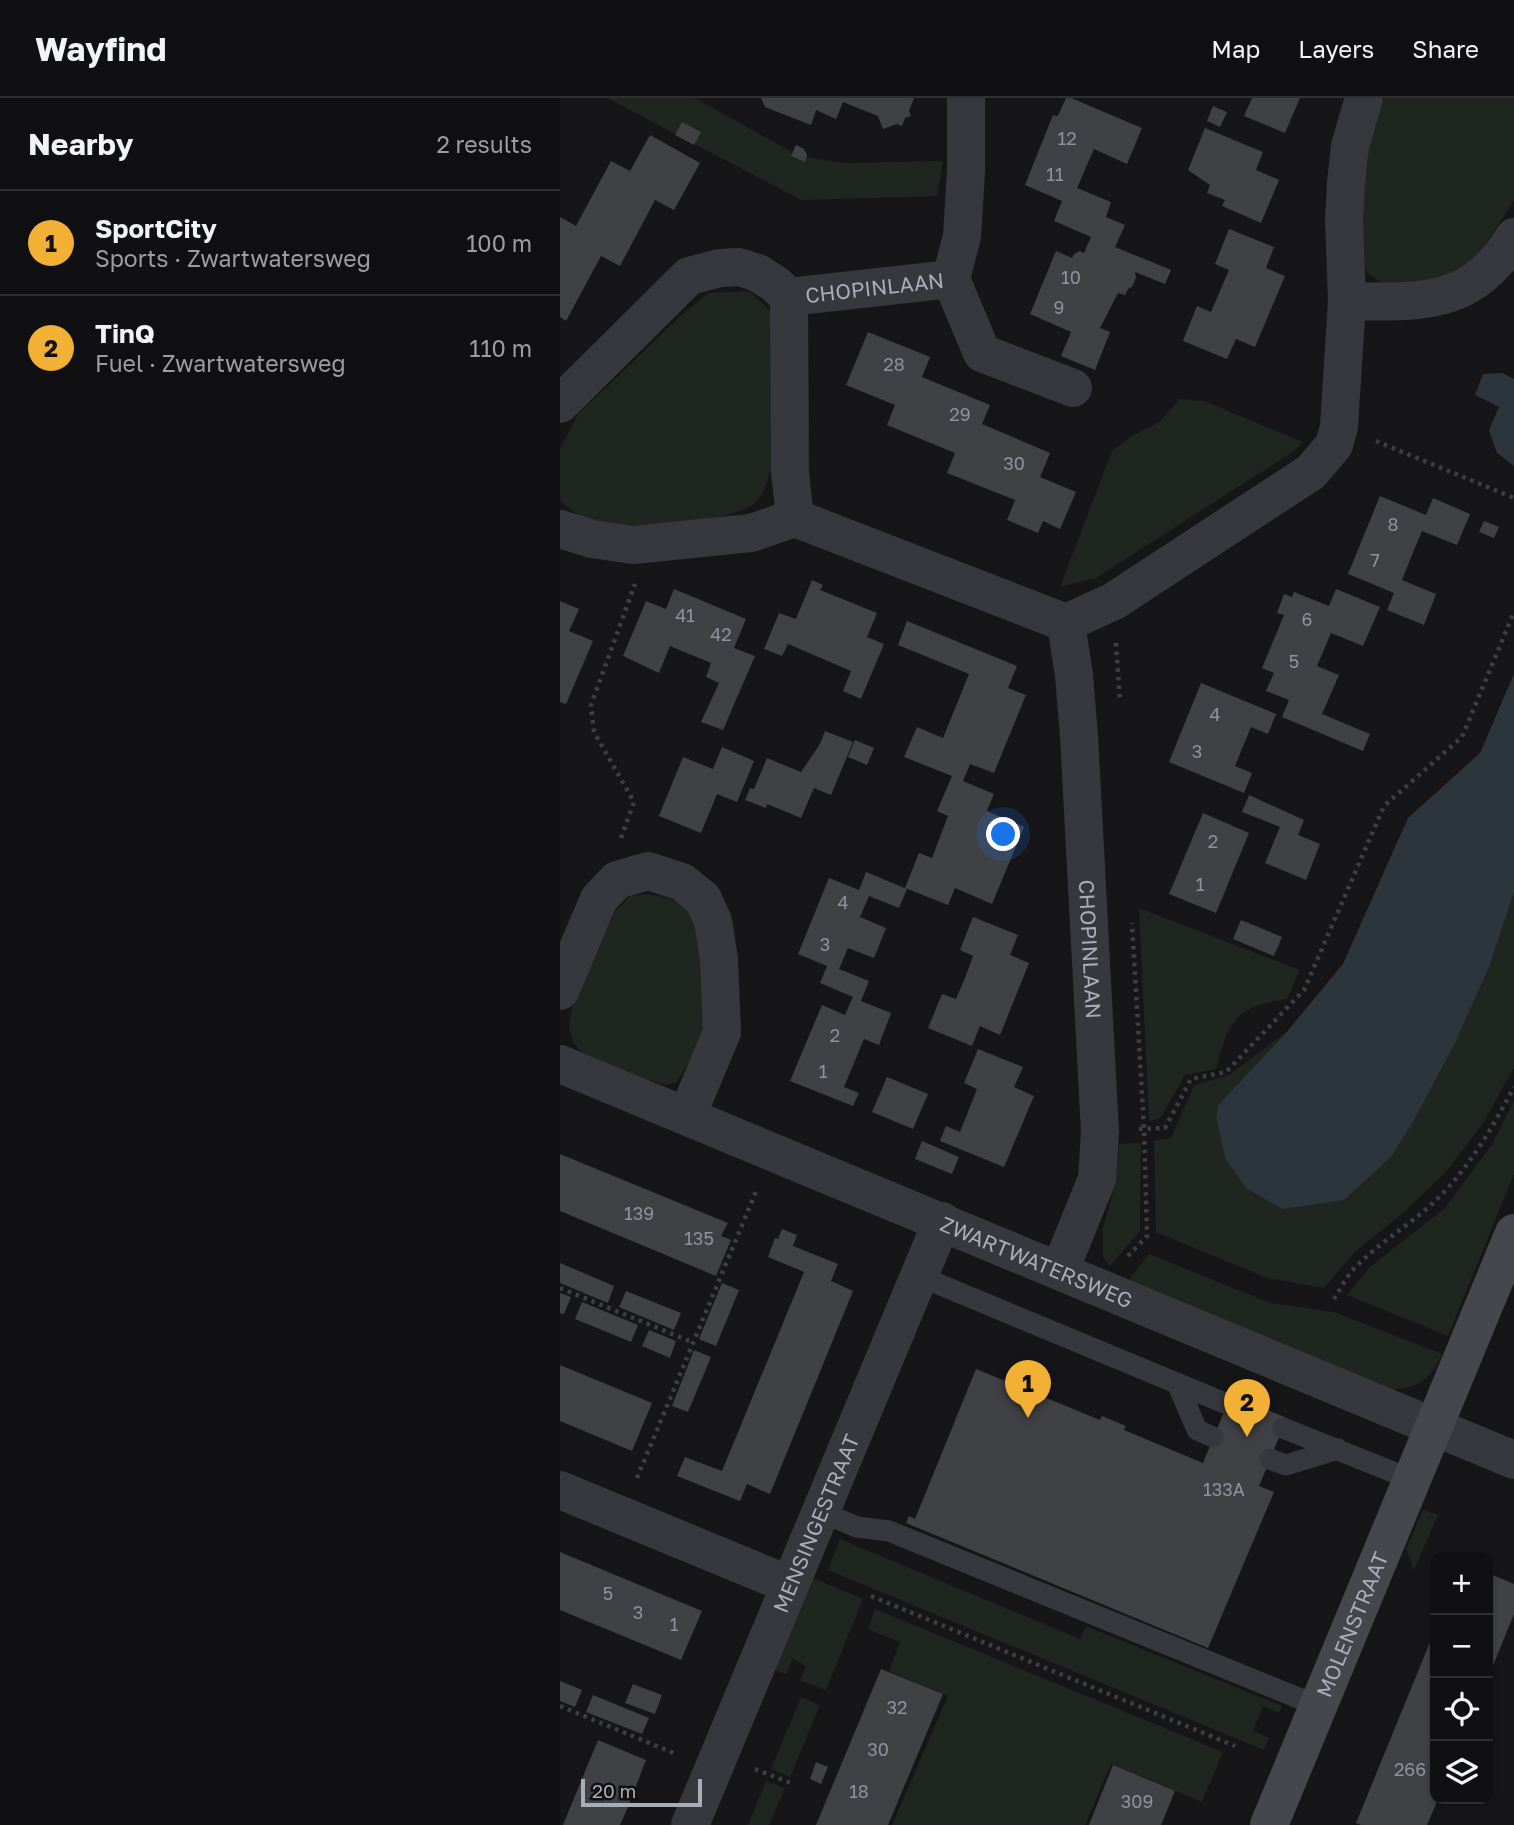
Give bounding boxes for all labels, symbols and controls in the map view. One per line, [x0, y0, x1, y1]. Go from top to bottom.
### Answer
text: Wayfind [35, 29, 166, 68]
text: Map [1211, 34, 1260, 63]
text: Layers [1298, 34, 1374, 63]
text: Share [1412, 34, 1479, 63]
text: Nearby [28, 126, 133, 162]
house number: 12 [1057, 127, 1077, 149]
text: 2 results [436, 130, 532, 158]
house number: 11 [1046, 163, 1064, 185]
text: SportCity [95, 213, 217, 244]
text: 1 [45, 229, 57, 257]
text: 100 m [466, 229, 532, 257]
text: Sports · Zwartwatersweg [95, 244, 371, 272]
house number: 10 [1061, 266, 1081, 288]
street label: CHOPINLAAN [804, 267, 945, 308]
house number: 9 [1054, 296, 1064, 318]
text: TinQ [95, 318, 155, 349]
text: 2 [44, 334, 58, 362]
text: 110 m [469, 334, 532, 362]
text: Fuel · Zwartwatersweg [95, 349, 346, 377]
house number: 28 [883, 353, 905, 375]
house number: 29 [949, 403, 971, 425]
house number: 30 [1003, 452, 1025, 474]
house number: 8 [1388, 513, 1398, 535]
house number: 7 [1370, 549, 1380, 571]
house number: 41 [675, 604, 695, 626]
house number: 6 [1302, 608, 1312, 630]
house number: 42 [710, 623, 732, 645]
house number: 5 [1289, 650, 1299, 672]
house number: 4 [1210, 703, 1221, 725]
house number: 3 [1192, 740, 1202, 762]
your location [986, 817, 1020, 851]
house number: 2 [1208, 830, 1218, 852]
house number: 1 [1196, 873, 1205, 895]
street label: CHOPINLAAN [1074, 879, 1107, 1019]
house number: 4 [838, 891, 849, 913]
house number: 3 [820, 933, 830, 955]
house number: 2 [830, 1024, 840, 1046]
house number: 1 [819, 1060, 828, 1082]
house number: 139 [624, 1202, 654, 1224]
street label: ZWARTWATERSWEG [937, 1210, 1137, 1313]
house number: 135 [684, 1227, 714, 1249]
pin: 1 [1005, 1360, 1051, 1418]
pin: 2 [1224, 1379, 1270, 1437]
street label: MENSINGESTRAAT [767, 1430, 865, 1616]
house number: 133A [1203, 1478, 1245, 1500]
street label: MOLENSTRAAT [1310, 1548, 1394, 1701]
map controls [1430, 1552, 1493, 1804]
button: + [1430, 1552, 1493, 1615]
house number: 5 [603, 1582, 613, 1604]
house number: 3 [633, 1601, 643, 1623]
house number: 1 [670, 1613, 679, 1635]
button: − [1430, 1615, 1493, 1678]
button: locate [1430, 1678, 1493, 1741]
house number: 32 [887, 1696, 907, 1718]
house number: 30 [867, 1738, 889, 1760]
button: layers [1430, 1741, 1493, 1804]
house number: 266 [1394, 1758, 1426, 1780]
scale bar [581, 1776, 702, 1808]
text: 20 m [592, 1779, 636, 1802]
house number: 18 [849, 1780, 869, 1802]
house number: 309 [1121, 1790, 1153, 1812]

